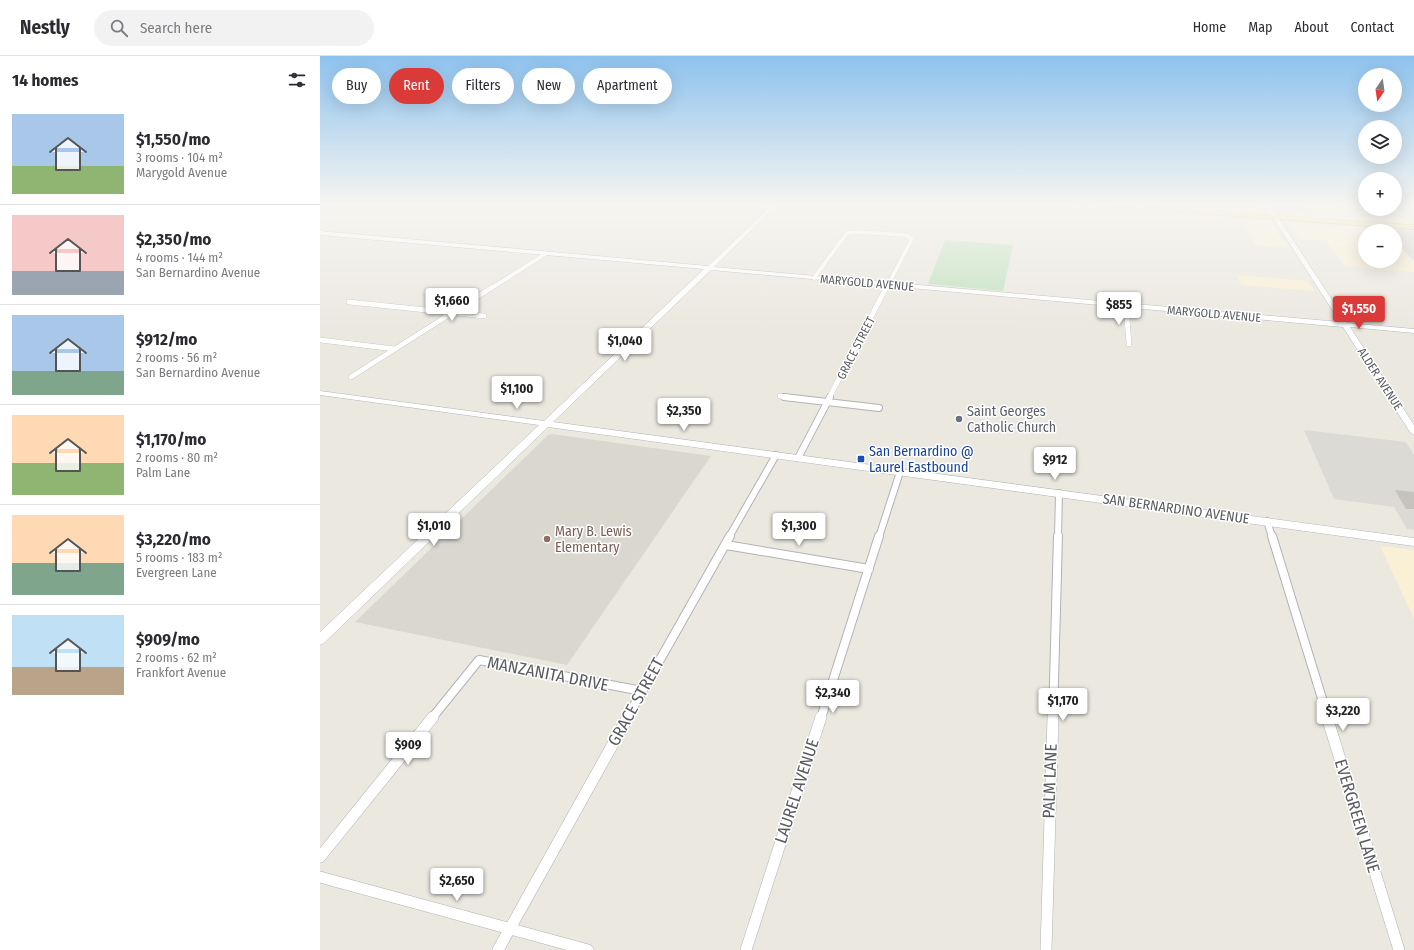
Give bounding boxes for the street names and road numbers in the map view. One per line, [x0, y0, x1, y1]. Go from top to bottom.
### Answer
street label: MARYGOLD AVENUE [820, 272, 915, 294]
street label: MARYGOLD AVENUE [1167, 303, 1262, 325]
street label: GRACE STREET [834, 314, 878, 382]
street label: ALDER AVENUE [1355, 345, 1406, 413]
street label: SAN BERNARDINO AVENUE [1102, 490, 1251, 528]
street label: MANZANITA DRIVE [485, 652, 611, 696]
street label: GRACE STREET [603, 654, 669, 750]
street label: LAUREL AVENUE [770, 736, 824, 846]
street label: PALM LANE [1038, 743, 1062, 819]
street label: EVERGREEN LANE [1330, 757, 1384, 875]

